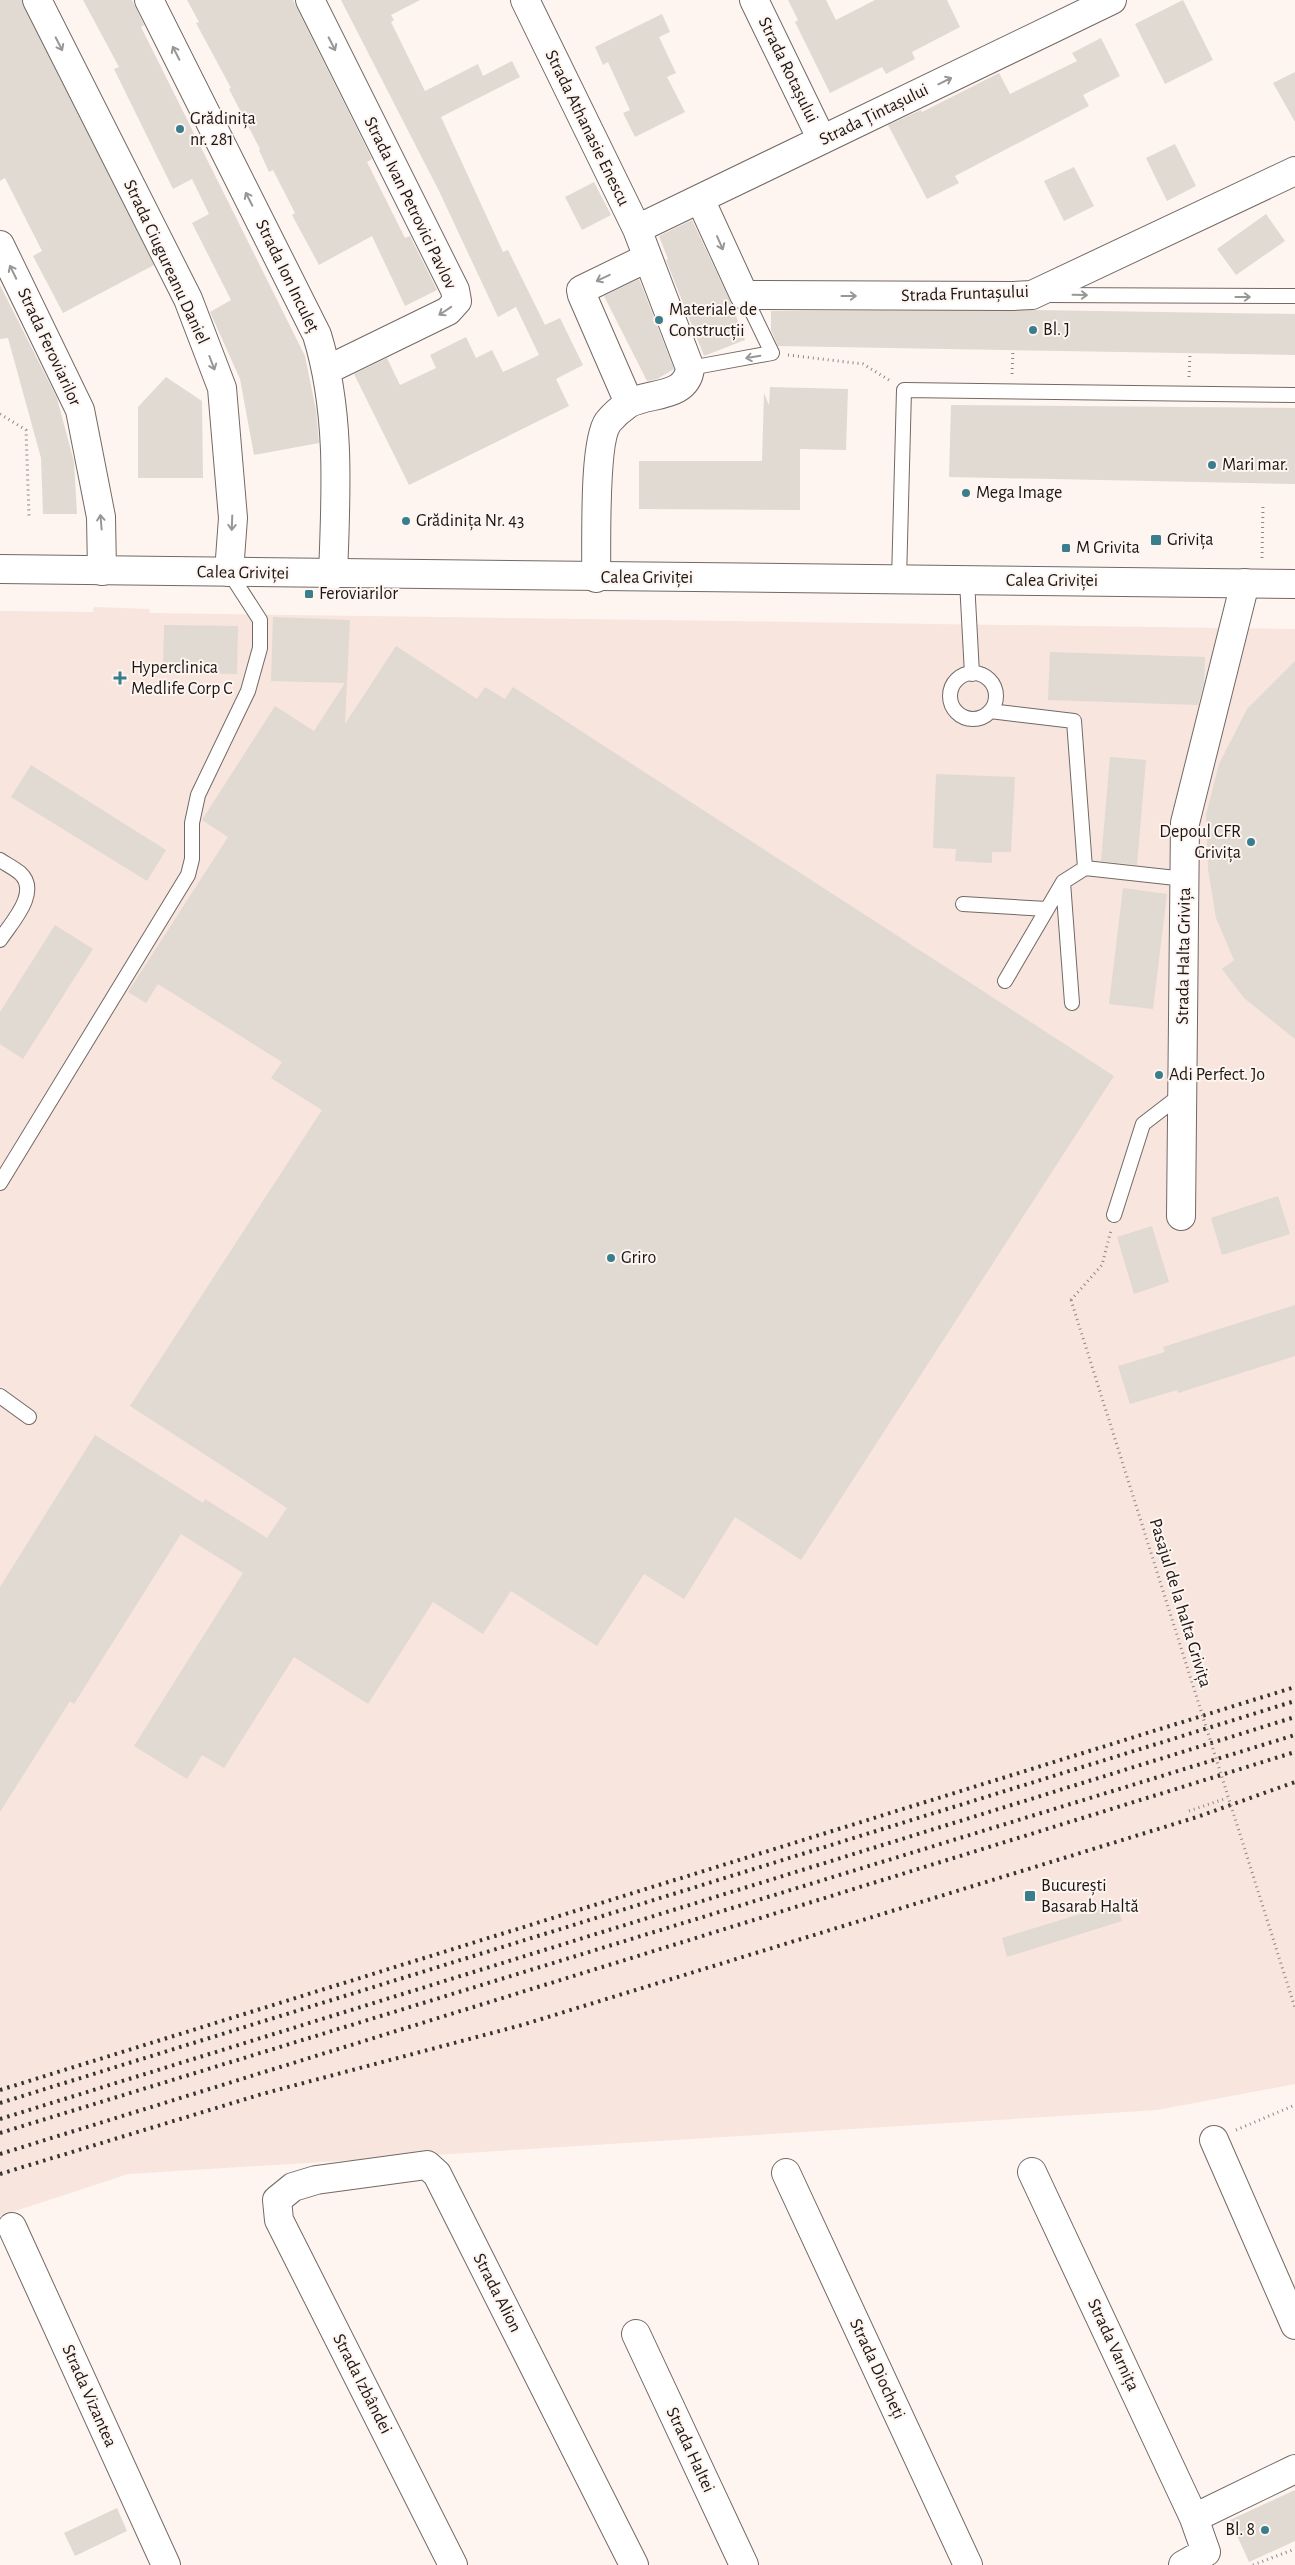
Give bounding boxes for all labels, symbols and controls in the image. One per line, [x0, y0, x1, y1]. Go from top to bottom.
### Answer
street label: Strada Rotașului [754, 14, 821, 126]
one-way arrow [54, 36, 64, 51]
one-way arrow [327, 36, 337, 51]
one-way arrow [170, 46, 180, 61]
street label: Strada Athanasie Enescu [541, 47, 633, 209]
one-way arrow [937, 75, 952, 85]
street label: Strada Țintașului [817, 81, 932, 150]
place label: Grădinița nr. 281 [190, 110, 256, 149]
street label: Strada Ivan Petrovici Pavlov [360, 114, 460, 292]
marker: Grădinița nr. 281 [174, 123, 186, 135]
street label: Strada Ciugureanu Daniel [120, 177, 212, 347]
one-way arrow [243, 191, 253, 206]
street label: Strada Ion Inculeț [251, 217, 322, 336]
one-way arrow [716, 235, 726, 250]
one-way arrow [8, 265, 18, 280]
one-way arrow [596, 274, 611, 283]
street label: Strada Fruntașului [901, 283, 1029, 306]
street label: Strada Feroviarilor [14, 285, 84, 409]
one-way arrow [1072, 290, 1088, 300]
one-way arrow [841, 291, 857, 301]
one-way arrow [1234, 292, 1250, 302]
place label: Materiale de Construcții [669, 301, 757, 341]
one-way arrow [438, 306, 452, 316]
marker: Materiale de Construcții [653, 314, 665, 326]
place label: Bl. J [1043, 321, 1070, 339]
marker: Bl. J [1027, 324, 1039, 336]
one-way arrow [745, 352, 761, 362]
one-way arrow [208, 355, 218, 370]
place label: Mari mar. [1222, 456, 1288, 474]
marker: Mari mar. [1206, 459, 1218, 471]
place label: Mega Image [976, 484, 1062, 502]
marker: Mega Image [960, 487, 972, 499]
place label: Grădinița Nr. 43 [416, 512, 524, 531]
one-way arrow [96, 515, 105, 531]
one-way arrow [228, 515, 237, 531]
marker: Grădinița Nr. 43 [400, 515, 412, 527]
place label: Grivița [1167, 531, 1214, 550]
marker: Grivița [1149, 533, 1163, 547]
place label: M Grivita [1076, 539, 1140, 557]
marker: M Grivita [1060, 542, 1072, 554]
street label: Calea Griviței [197, 563, 289, 584]
street label: Calea Griviței [601, 569, 693, 588]
street label: Calea Griviței [1006, 572, 1098, 591]
place label: Feroviarilor [319, 585, 398, 603]
marker: Feroviarilor [303, 588, 315, 600]
place label: Hyperclinica Medlife Corp C [131, 659, 233, 698]
marker: Hyperclinica Medlife Corp C [113, 671, 127, 685]
place label: Depoul CFR Grivița [1159, 823, 1241, 863]
marker: Depoul CFR Grivița [1245, 836, 1257, 848]
street label: Strada Halta Grivița [1174, 887, 1195, 1025]
place label: Adi Perfect. Jo [1169, 1066, 1265, 1084]
marker: Adi Perfect. Jo [1153, 1069, 1165, 1081]
place label: Griro [621, 1249, 656, 1267]
marker: Griro [605, 1252, 617, 1264]
street label: Pasajul de la halta Grivița [1145, 1516, 1214, 1690]
place label: București Basarab Haltă [1041, 1877, 1139, 1916]
marker: București Basarab Haltă [1023, 1889, 1037, 1903]
street label: Strada Alion [469, 2251, 525, 2335]
street label: Strada Varnița [1083, 2296, 1142, 2394]
street label: Strada Diocheți [845, 2316, 908, 2422]
street label: Strada Izbândei [329, 2331, 395, 2437]
street label: Strada Vizantea [58, 2342, 120, 2450]
street label: Strada Haltei [662, 2405, 718, 2495]
place label: Bl. 8 [1225, 2521, 1255, 2539]
marker: Bl. 8 [1259, 2524, 1271, 2536]

